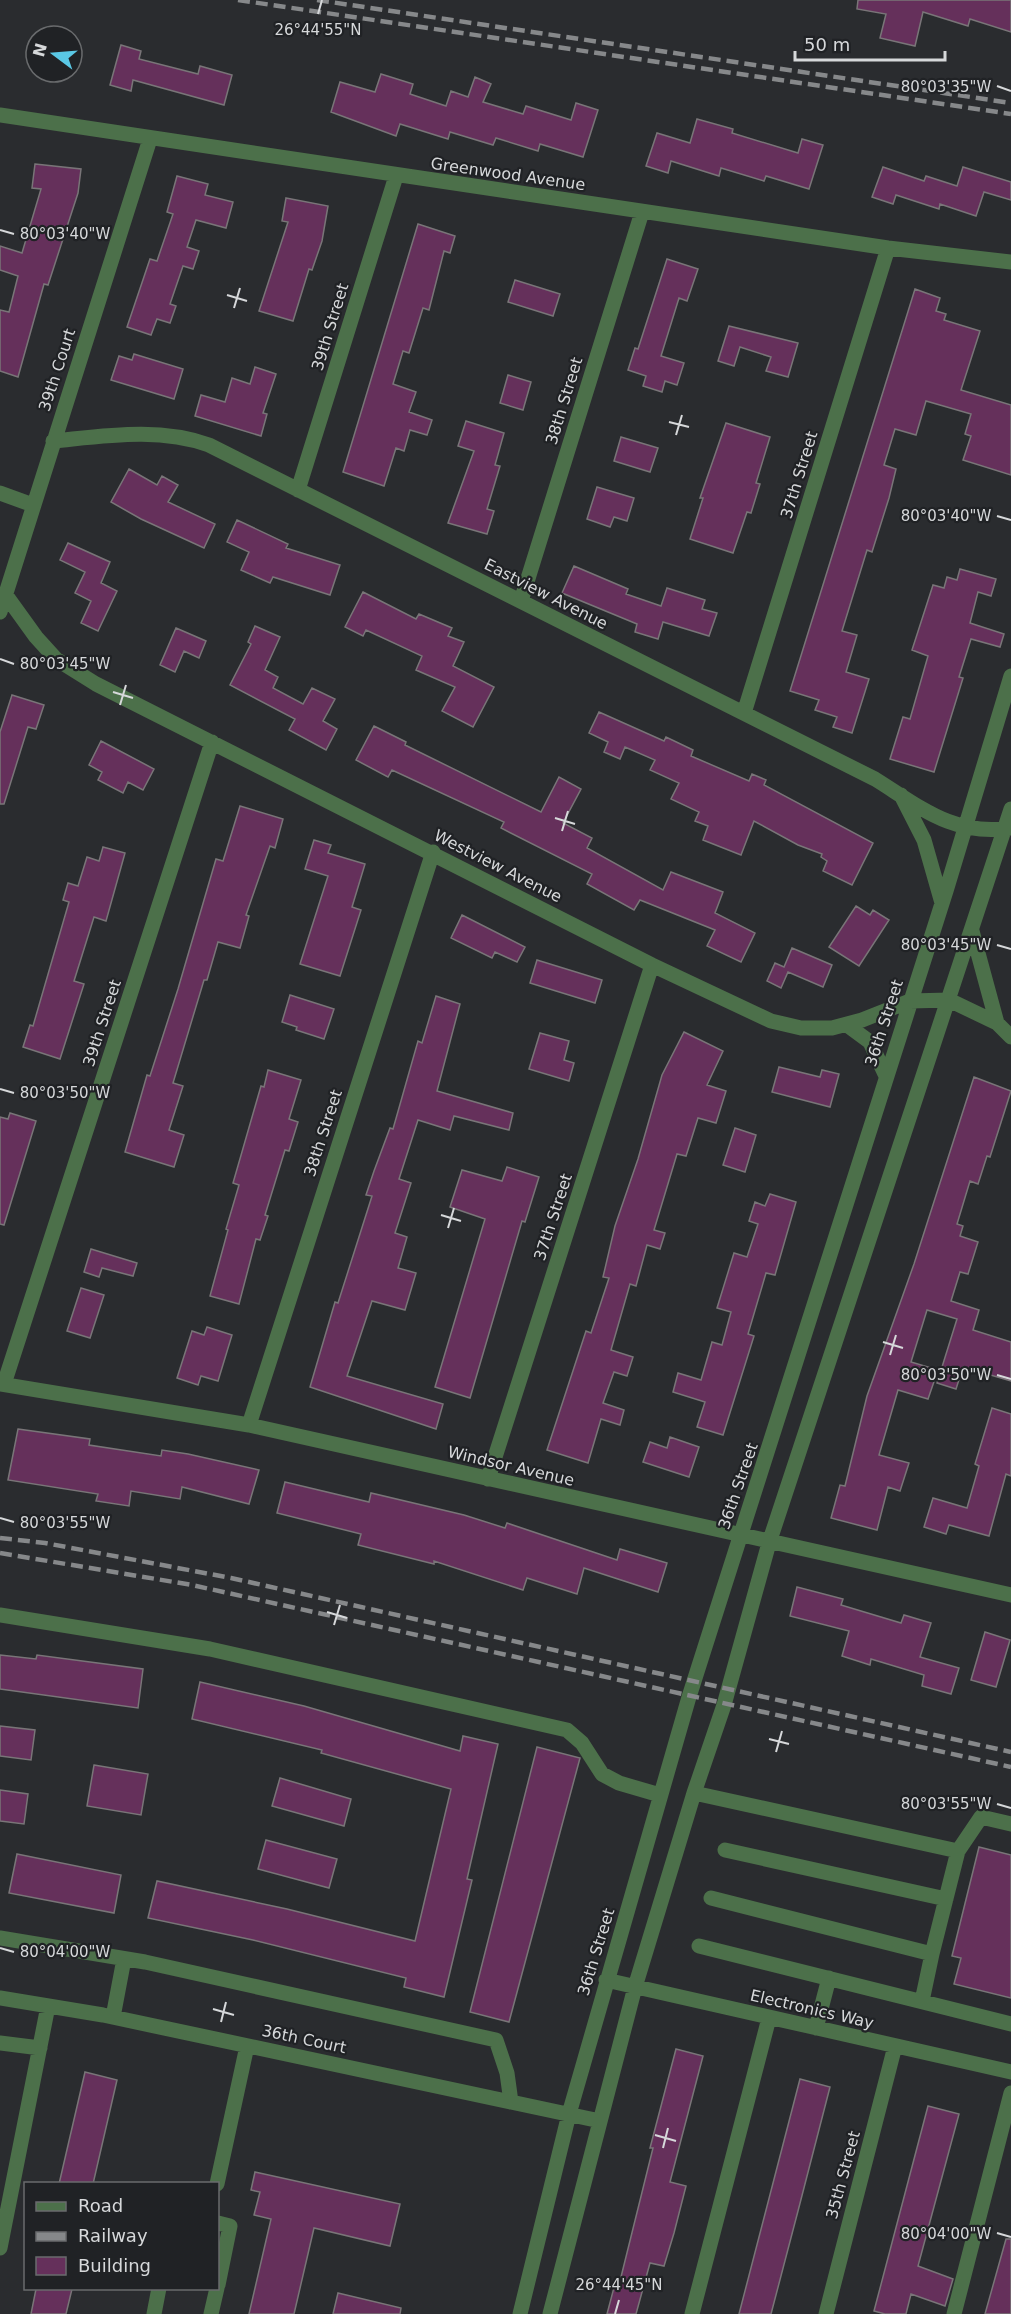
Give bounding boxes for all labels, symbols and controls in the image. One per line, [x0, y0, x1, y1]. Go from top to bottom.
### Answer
text: 26°44'55"N [274, 21, 362, 39]
north arrow [24, 24, 84, 84]
scale bar [795, 24, 945, 62]
text: 50 m [804, 34, 850, 55]
text: N [29, 41, 51, 59]
text: 80°03'35"W [901, 78, 991, 96]
street label: Greenwood Avenue [430, 154, 586, 194]
text: 80°03'40"W [20, 225, 110, 243]
street label: 39th Street [308, 281, 352, 373]
street label: 39th Court [35, 326, 79, 414]
street label: 38th Street [542, 355, 586, 447]
street label: 37th Street [777, 429, 821, 521]
text: 80°03'40"W [901, 507, 991, 525]
street label: Eastview Avenue [481, 555, 611, 633]
text: 80°03'45"W [20, 655, 110, 673]
street label: Westview Avenue [431, 826, 565, 906]
text: 80°03'45"W [901, 936, 991, 954]
street label: 39th Street [79, 977, 125, 1069]
street label: 36th Street [861, 977, 907, 1069]
text: 80°03'50"W [20, 1084, 110, 1102]
street label: 38th Street [300, 1087, 346, 1179]
street label: 37th Street [530, 1171, 576, 1263]
text: 80°03'50"W [901, 1366, 991, 1384]
street label: 36th Street [714, 1440, 762, 1532]
street label: Windsor Avenue [446, 1442, 576, 1490]
text: 80°03'55"W [20, 1514, 110, 1532]
text: 80°03'55"W [901, 1795, 991, 1813]
street label: 36th Street [574, 1906, 618, 1998]
text: 80°04'00"W [20, 1943, 110, 1961]
street label: Electronics Way [748, 1986, 876, 2032]
street label: 36th Court [260, 2021, 348, 2057]
street label: 35th Street [822, 2129, 864, 2221]
legend [24, 2182, 219, 2290]
text: Road [78, 2195, 123, 2216]
text: Railway [78, 2225, 148, 2246]
text: 80°04'00"W [901, 2225, 991, 2243]
text: Building [78, 2255, 151, 2276]
text: 26°44'45"N [575, 2276, 663, 2294]

